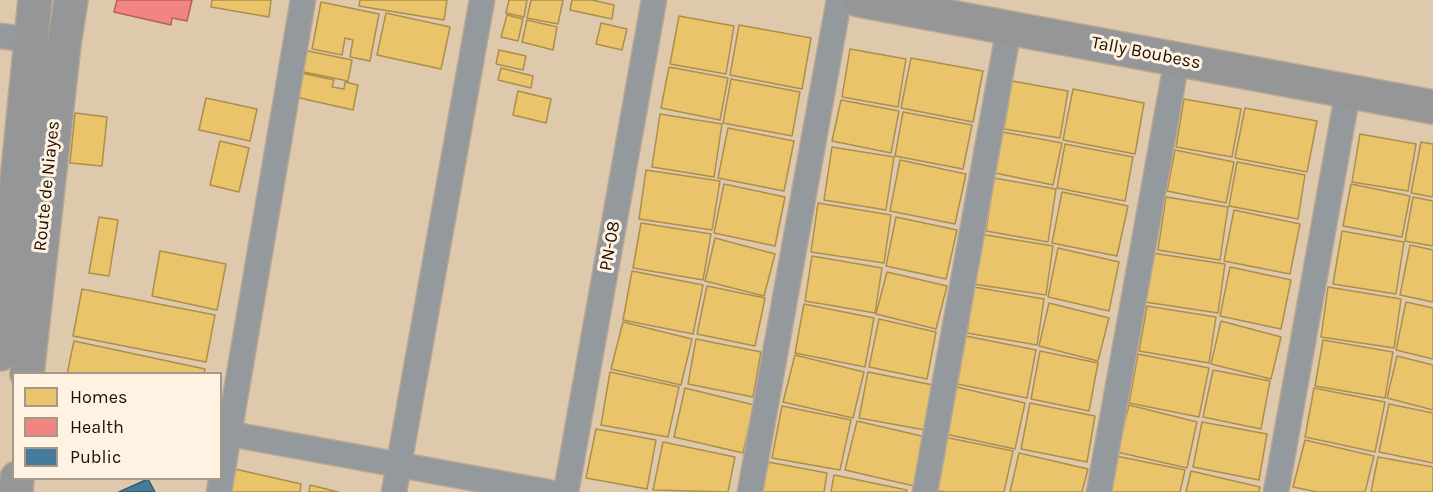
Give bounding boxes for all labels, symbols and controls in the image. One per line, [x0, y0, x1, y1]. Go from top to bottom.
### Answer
street label: Tally Boubess [1090, 32, 1202, 74]
street label: Route de Niayes [29, 120, 65, 252]
street label: PN-08 [595, 219, 625, 273]
legend [12, 372, 222, 480]
text: Homes [70, 386, 127, 408]
text: Health [70, 416, 124, 438]
text: Public [70, 446, 121, 468]

